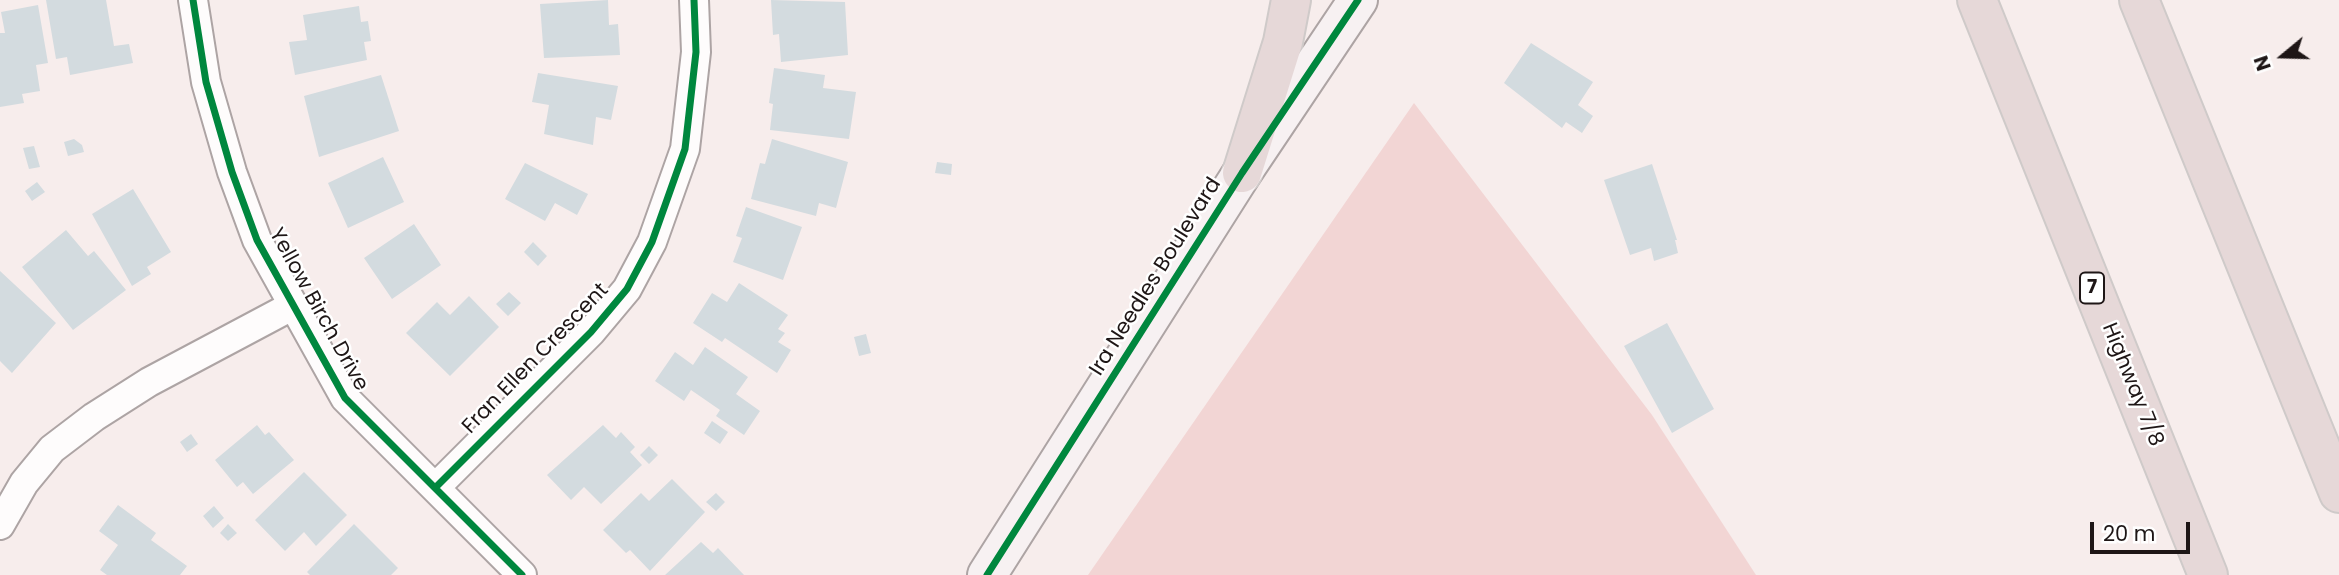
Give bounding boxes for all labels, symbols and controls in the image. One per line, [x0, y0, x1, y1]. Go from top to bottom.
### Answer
north arrow [2248, 21, 2318, 91]
text: N [2248, 52, 2278, 74]
street label: Ira Needles Boulevard [1085, 173, 1227, 381]
street label: Yellow Birch Drive [263, 224, 373, 396]
road number: 7 [2080, 272, 2104, 304]
street label: Fran Ellen Crescent [458, 278, 614, 440]
street label: Highway 7/8 [2096, 320, 2168, 450]
scale bar [2094, 508, 2194, 552]
text: 20 m [2103, 519, 2156, 548]

